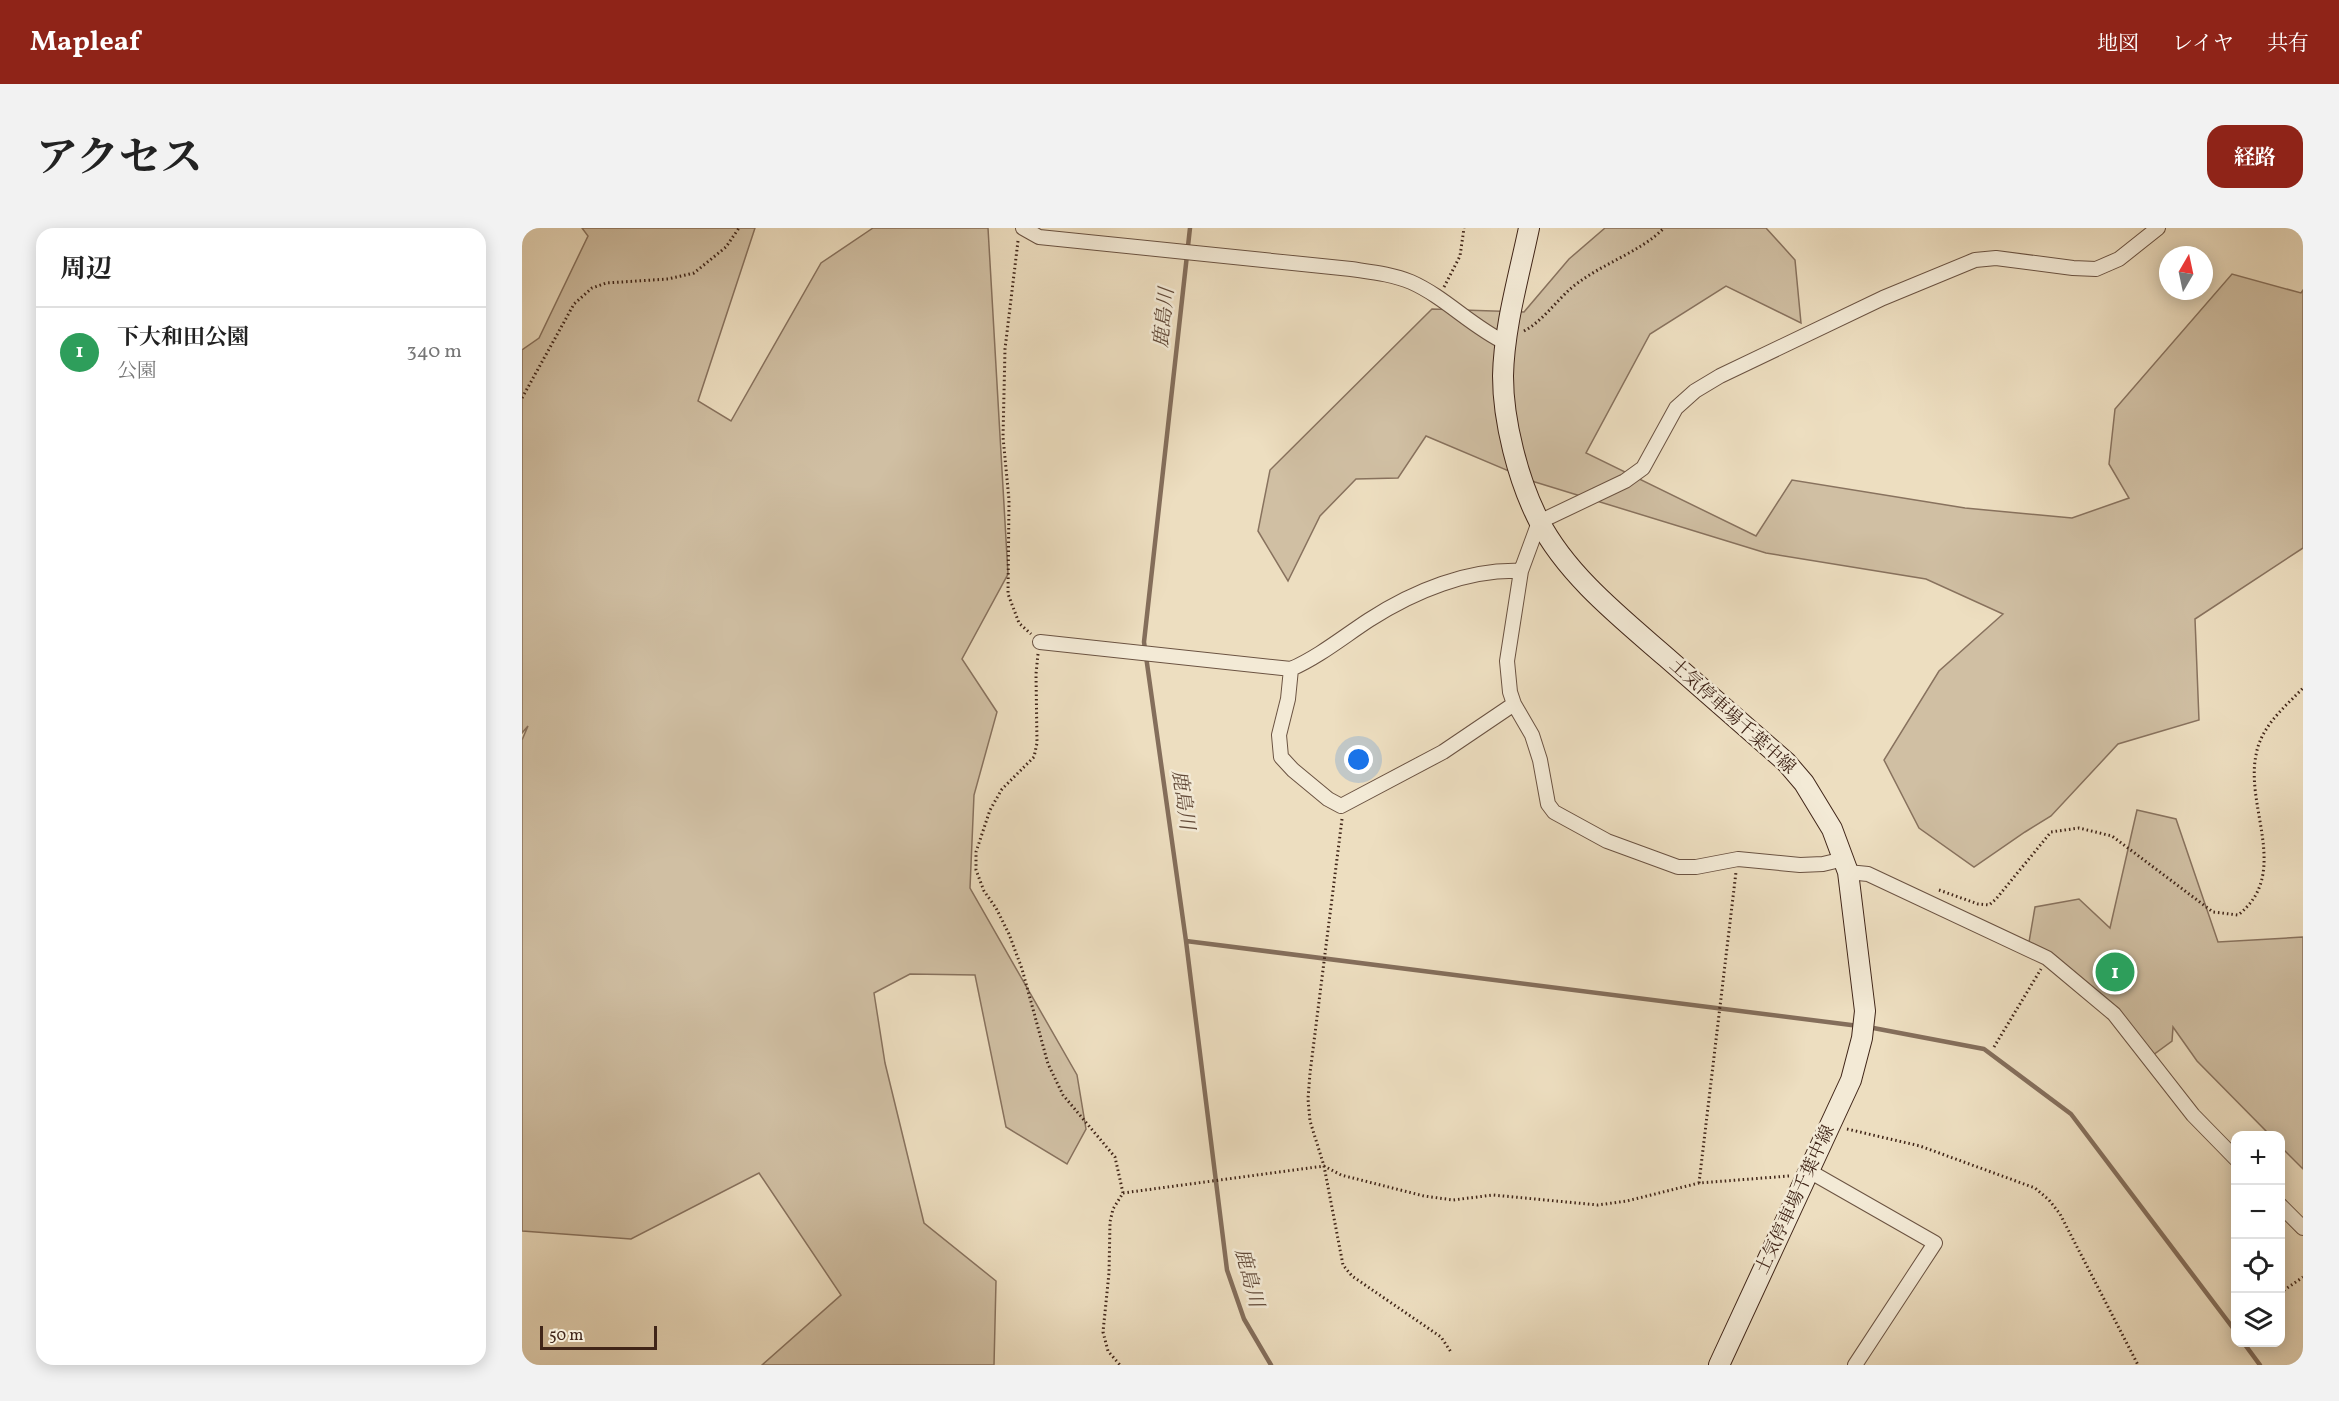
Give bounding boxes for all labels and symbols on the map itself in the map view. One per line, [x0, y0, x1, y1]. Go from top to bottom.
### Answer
north arrow [2159, 246, 2213, 300]
water label: 鹿島川 [1148, 285, 1182, 349]
street label: 土気停車場千葉中線 [1663, 654, 1801, 780]
your location [1344, 745, 1373, 774]
water label: 鹿島川 [1164, 768, 1200, 834]
pin: 1 [2096, 950, 2134, 994]
street label: 土気停車場千葉中線 [1750, 1121, 1842, 1279]
water label: 鹿島川 [1227, 1245, 1270, 1313]
scale bar [540, 1323, 657, 1350]

